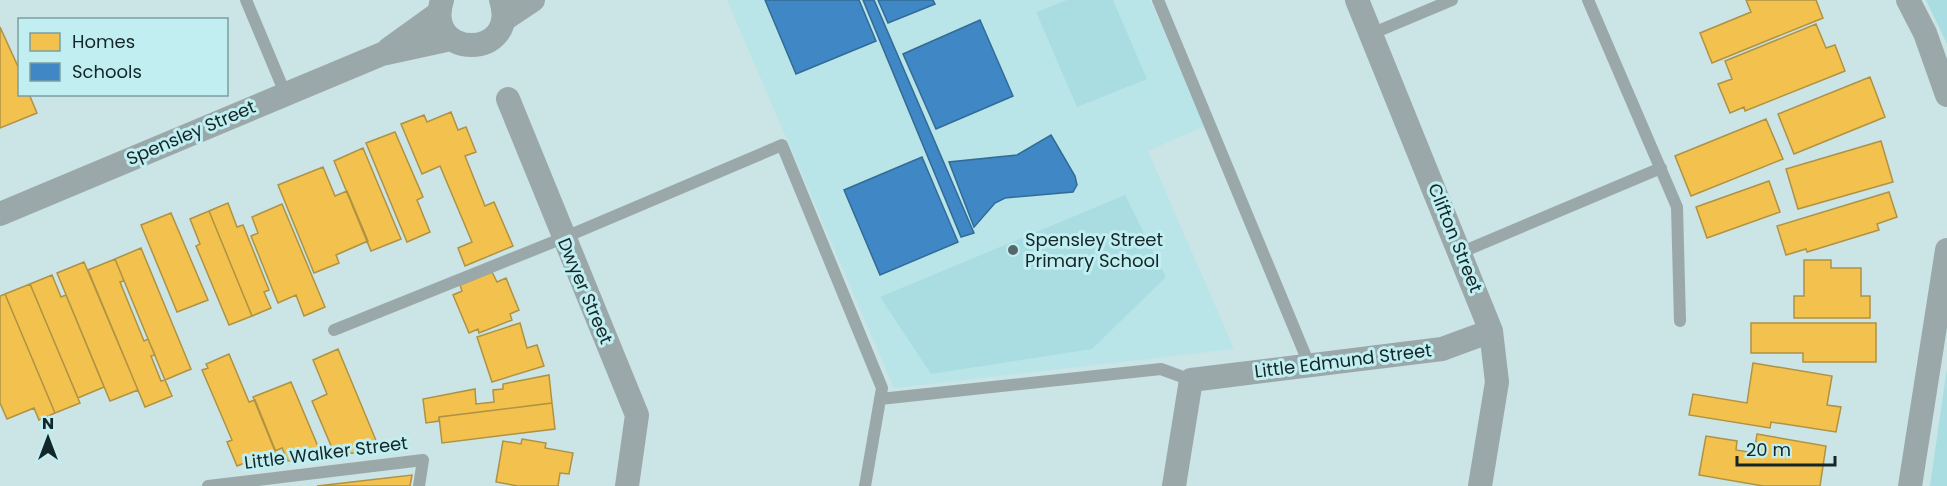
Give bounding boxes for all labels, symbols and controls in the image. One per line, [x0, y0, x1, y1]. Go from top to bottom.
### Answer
legend [18, 18, 228, 96]
text: Homes [72, 29, 135, 54]
text: Schools [72, 59, 142, 84]
street label: Spensley Street [122, 94, 259, 171]
street label: Clifton Street [1422, 179, 1489, 296]
place label: Spensley Street Primary School [1025, 227, 1163, 273]
street label: Dwyer Street [552, 234, 619, 348]
marker: Spensley Street Primary School [1006, 243, 1020, 257]
street label: Little Edmund Street [1253, 337, 1433, 384]
north arrow [18, 408, 78, 468]
text: N [42, 412, 54, 435]
scale bar [1737, 429, 1834, 467]
street label: Little Walker Street [243, 430, 409, 475]
text: 20 m [1746, 437, 1791, 462]

